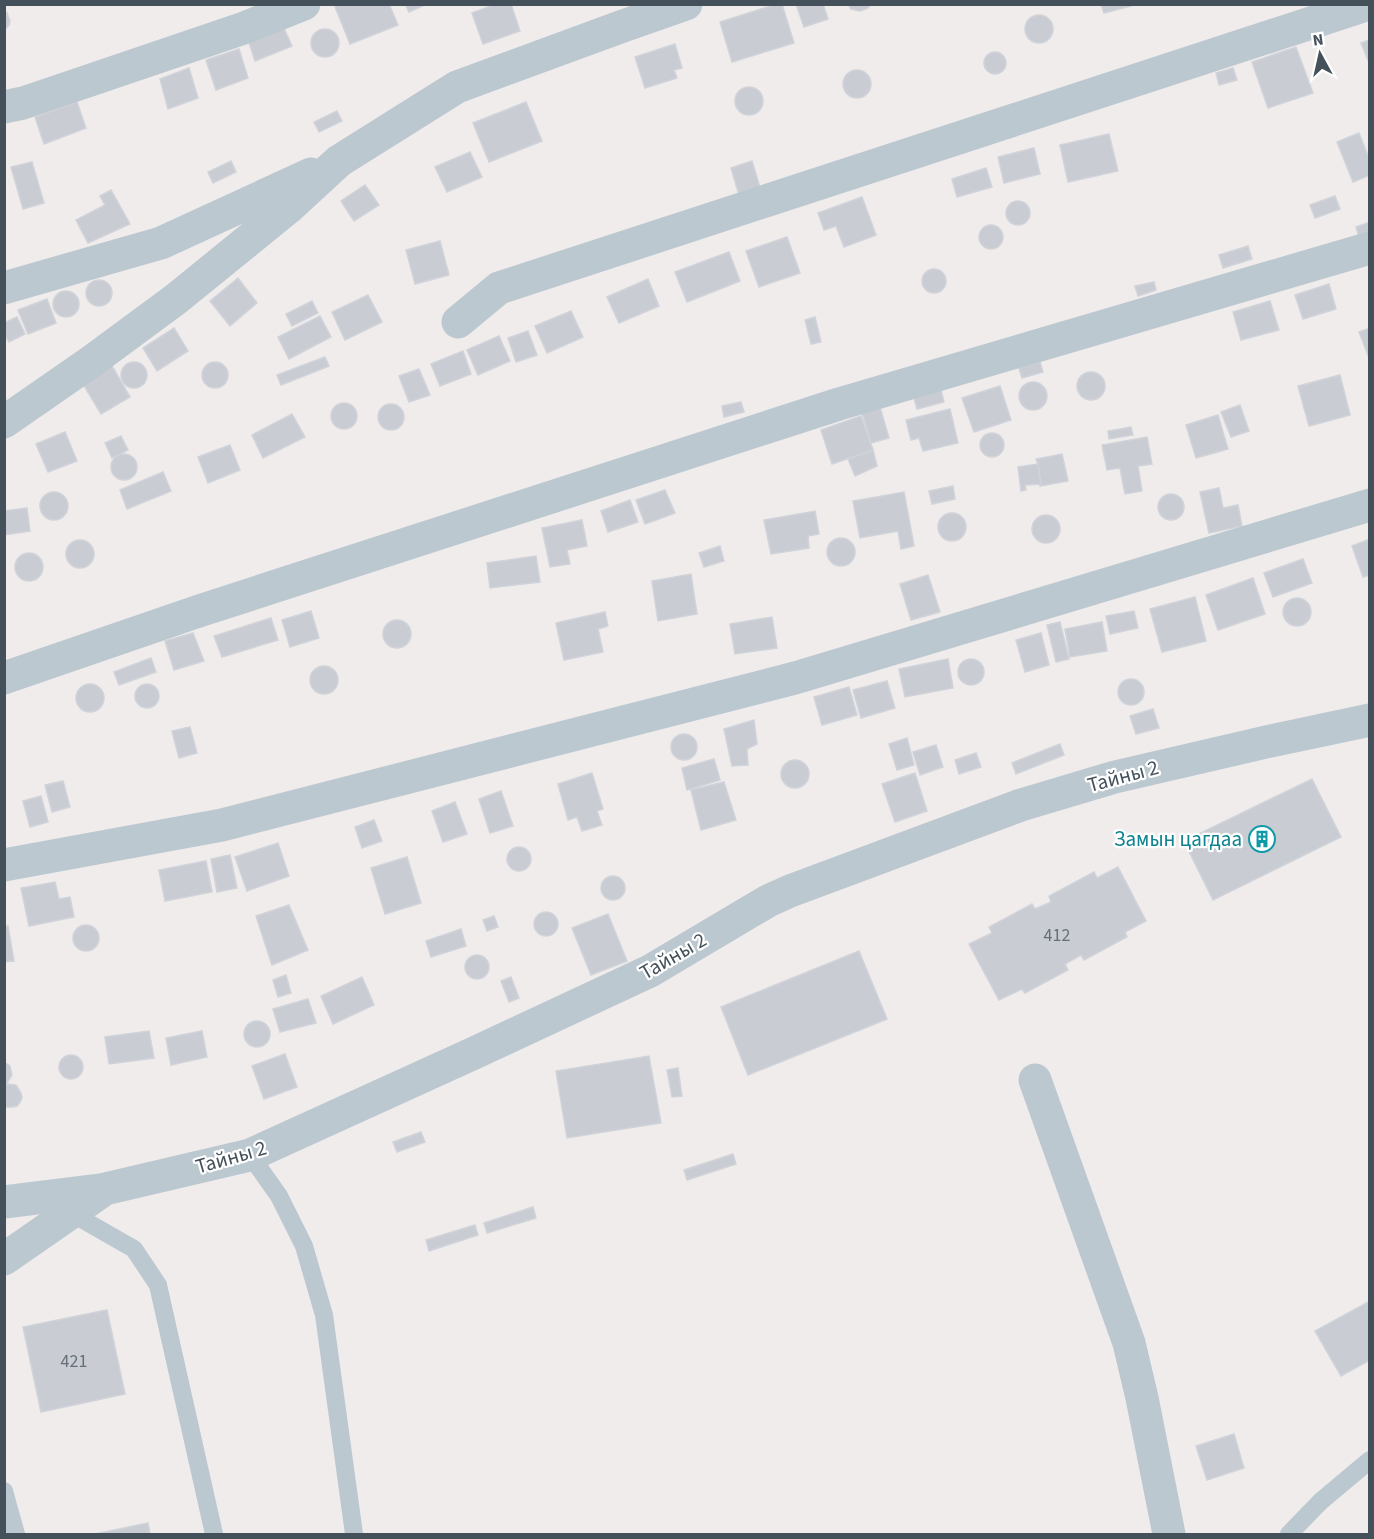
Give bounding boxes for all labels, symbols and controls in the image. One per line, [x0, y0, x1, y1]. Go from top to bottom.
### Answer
north arrow [1290, 24, 1350, 84]
text: N [1311, 29, 1325, 52]
street label: Тайны 2 [1084, 752, 1162, 800]
place label: Замын цагдаа [1114, 824, 1242, 854]
building icon: Замын цагдаа [1247, 824, 1277, 854]
house number: 412 [1044, 923, 1070, 948]
street label: Тайны 2 [634, 925, 712, 987]
street label: Тайны 2 [192, 1133, 270, 1181]
house number: 421 [61, 1349, 87, 1374]

